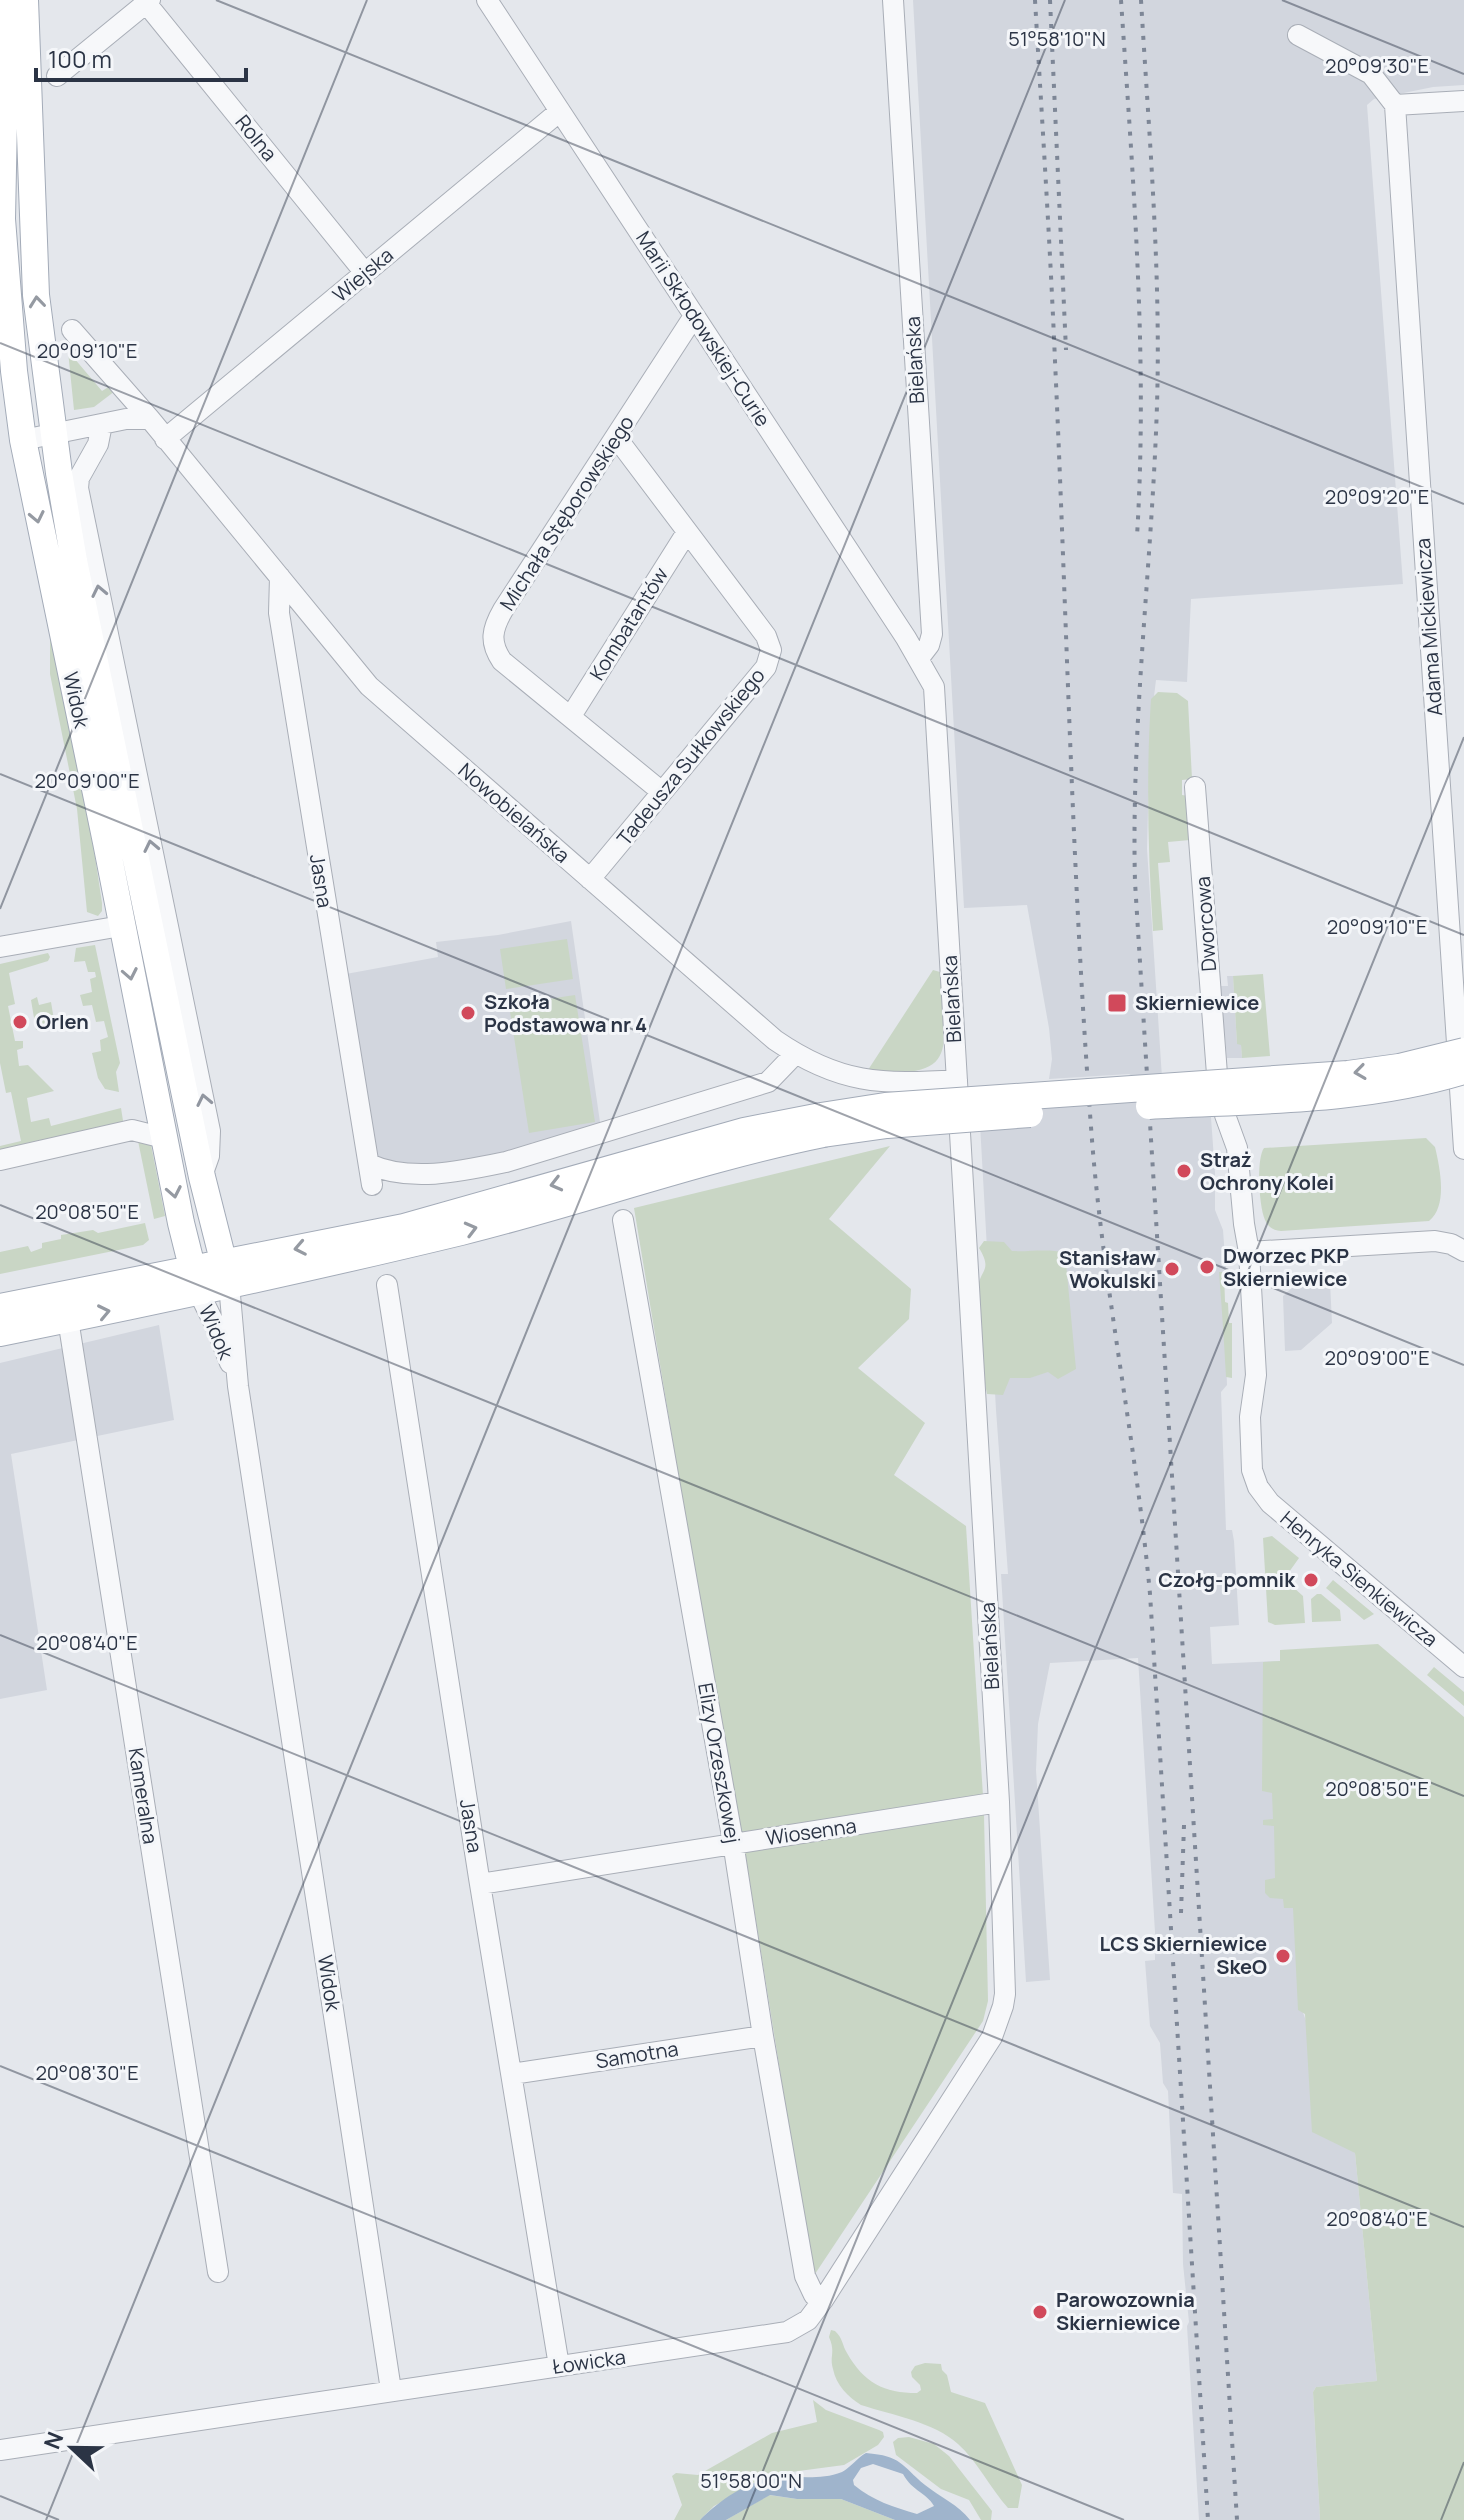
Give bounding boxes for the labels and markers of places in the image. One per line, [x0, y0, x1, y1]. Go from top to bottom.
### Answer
place label: Szkoła Podstawowa nr 4 [484, 988, 647, 1038]
place label: Skierniewice [1135, 989, 1259, 1016]
marker: Skierniewice [1106, 992, 1128, 1014]
marker: Szkoła Podstawowa nr 4 [459, 1004, 477, 1022]
place label: Orlen [36, 1008, 89, 1035]
marker: Orlen [11, 1013, 29, 1031]
place label: Straż Ochrony Kolei [1200, 1146, 1334, 1196]
marker: Straż Ochrony Kolei [1175, 1162, 1193, 1180]
place label: Dworzec PKP Skierniewice [1223, 1242, 1349, 1292]
place label: Stanisław Wokulski [1059, 1244, 1156, 1294]
marker: Dworzec PKP Skierniewice [1198, 1258, 1216, 1276]
marker: Stanisław Wokulski [1163, 1260, 1181, 1278]
place label: Czołg-pomnik [1158, 1566, 1296, 1593]
marker: Czołg-pomnik [1302, 1571, 1320, 1589]
place label: LCS Skierniewice SkeO [1100, 1930, 1267, 1980]
marker: LCS Skierniewice SkeO [1274, 1947, 1292, 1965]
place label: Parowozownia Skierniewice [1056, 2286, 1195, 2336]
marker: Parowozownia Skierniewice [1031, 2303, 1049, 2321]

